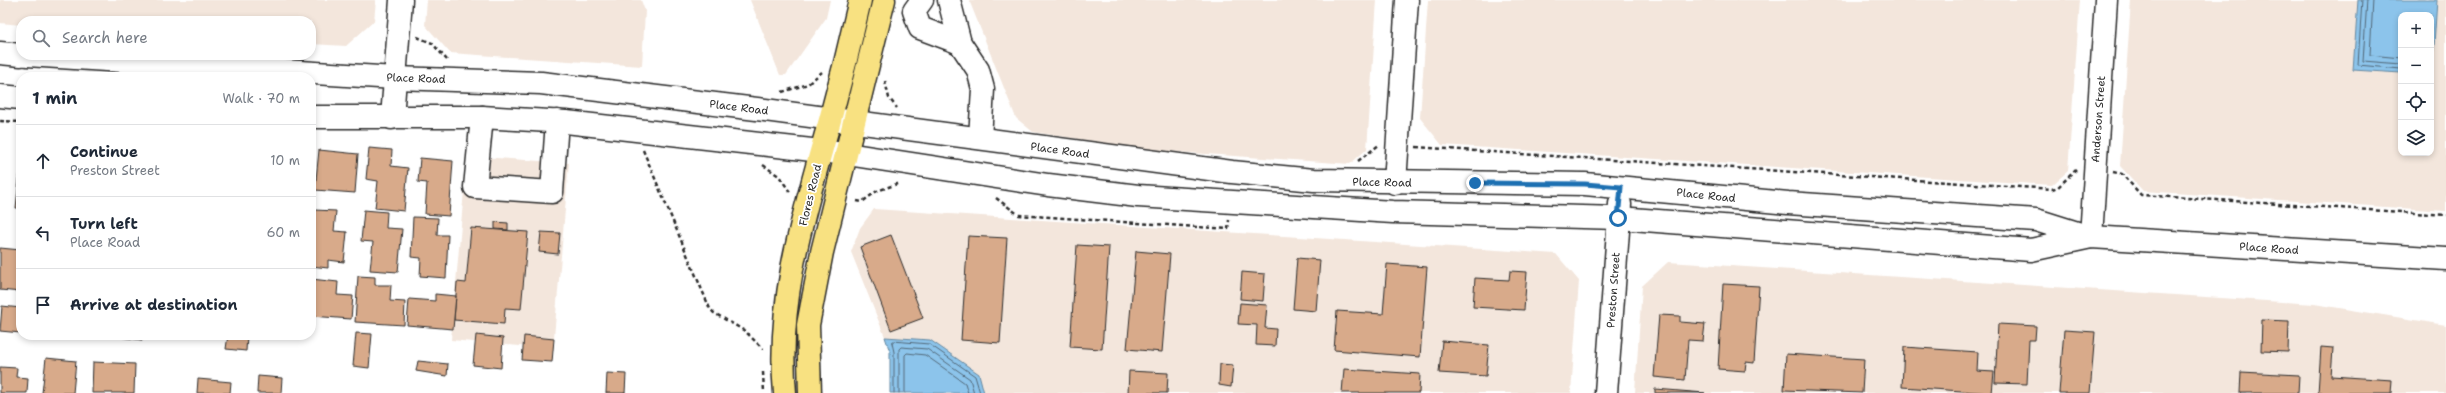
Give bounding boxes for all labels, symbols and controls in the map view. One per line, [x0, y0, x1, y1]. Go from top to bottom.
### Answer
map controls [2398, 12, 2434, 156]
button: + [2398, 12, 2434, 48]
search box [16, 16, 316, 60]
icon: search [30, 27, 52, 49]
text: Search here [62, 28, 148, 48]
button: − [2398, 48, 2434, 84]
street label: Place Road [386, 70, 446, 87]
street label: Anderson Street [2088, 75, 2109, 163]
button: locate [2398, 84, 2434, 120]
text: 1 min [32, 87, 77, 109]
text: Walk · 70 m [223, 90, 300, 107]
street label: Place Road [709, 96, 769, 119]
button: layers [2398, 120, 2434, 156]
street label: Place Road [1029, 139, 1090, 162]
text: Continue [70, 142, 138, 162]
icon: ahead [32, 150, 54, 172]
text: 10 m [270, 152, 300, 169]
text: Preston Street [70, 162, 160, 179]
street label: Flores Road [796, 163, 825, 228]
street label: Place Road [1352, 174, 1412, 191]
route end [1466, 174, 1484, 192]
street label: Place Road [1676, 185, 1736, 206]
route start [1609, 209, 1627, 227]
text: Turn left [70, 214, 138, 234]
icon: left [32, 222, 54, 244]
text: 60 m [267, 224, 300, 241]
text: Place Road [70, 234, 140, 251]
street label: Place Road [2239, 239, 2299, 258]
street label: Preston Street [1603, 251, 1624, 328]
icon: arrive [32, 294, 54, 316]
text: Arrive at destination [70, 295, 238, 315]

